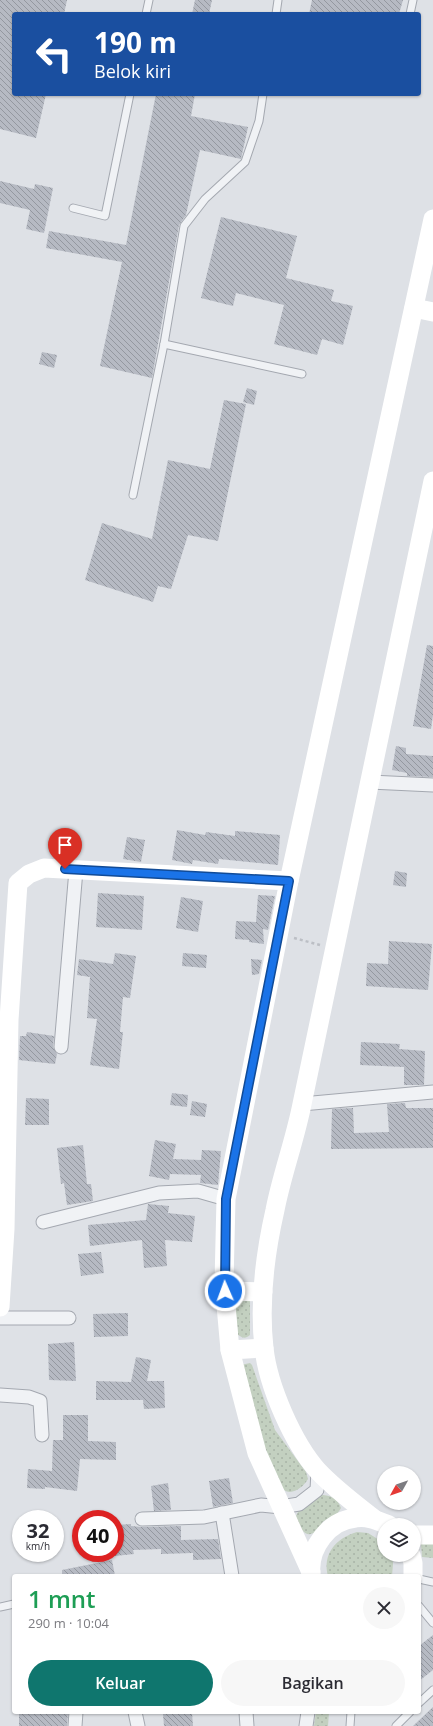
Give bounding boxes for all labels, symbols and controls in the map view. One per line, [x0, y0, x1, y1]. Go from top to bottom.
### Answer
text: 190 m [94, 23, 177, 61]
icon: left [28, 28, 80, 80]
text: Belok kiri [94, 59, 171, 83]
pin [48, 828, 82, 869]
icon: arrive [54, 834, 76, 856]
position arrow [204, 1270, 246, 1312]
north arrow [377, 1466, 421, 1510]
map controls [377, 1466, 421, 1562]
speed limit sign: 40 [72, 1510, 124, 1562]
text: 32 [27, 1517, 49, 1544]
button: layers [377, 1518, 421, 1562]
text: km/h [26, 1539, 50, 1553]
text: 1 mnt [28, 1582, 96, 1615]
button: close [363, 1587, 405, 1629]
text: 290 m · 10:04 [28, 1614, 109, 1632]
button: Keluar [28, 1660, 213, 1706]
button: Bagikan [221, 1660, 405, 1706]

